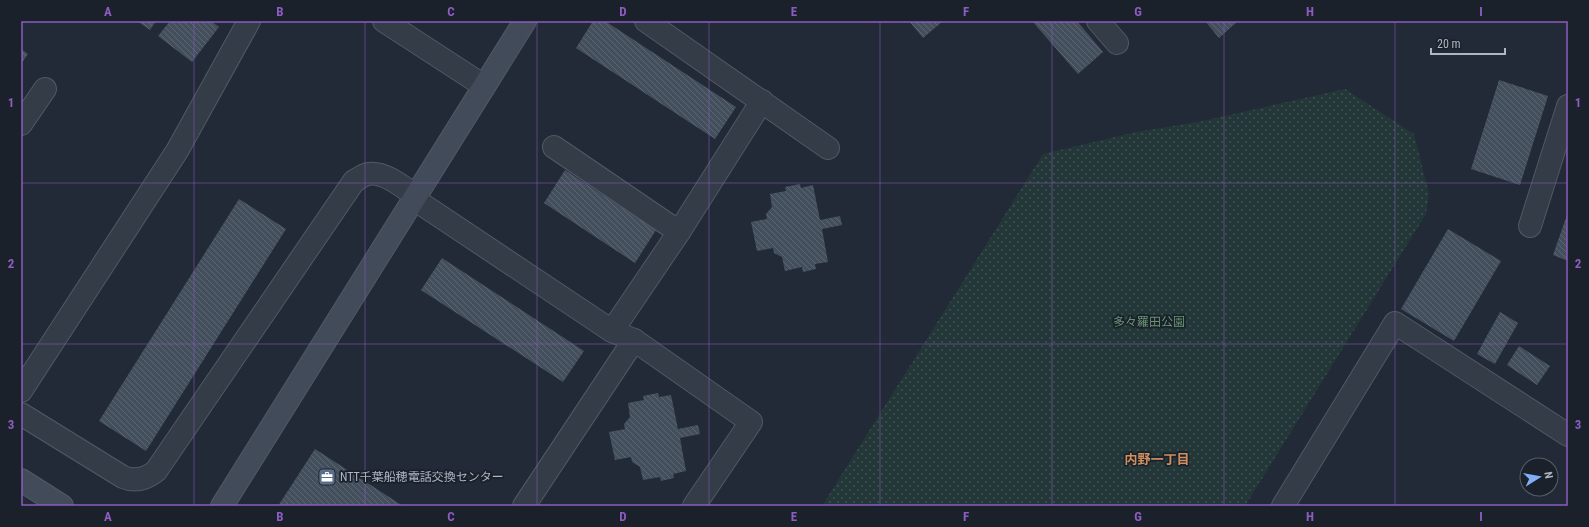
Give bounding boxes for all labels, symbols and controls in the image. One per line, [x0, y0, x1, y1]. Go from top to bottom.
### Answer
text: A [104, 4, 112, 19]
text: B [276, 4, 284, 19]
text: C [447, 4, 455, 19]
text: D [619, 4, 627, 19]
text: E [791, 4, 798, 19]
text: F [963, 4, 969, 19]
text: G [1134, 4, 1142, 19]
text: H [1306, 4, 1314, 19]
text: I [1479, 4, 1483, 19]
scale bar [1431, 30, 1505, 56]
text: 20 m [1437, 37, 1461, 51]
text: 1 [8, 95, 14, 110]
text: 1 [1575, 95, 1581, 110]
text: 2 [8, 256, 15, 271]
text: 2 [1575, 256, 1582, 271]
park label: 多々羅田公園 [1113, 315, 1185, 329]
text: 3 [8, 417, 14, 432]
text: 3 [1575, 417, 1581, 432]
district label: 内野一丁目 [1124, 452, 1190, 467]
north arrow [1519, 457, 1559, 497]
office icon: NTT千葉船穂電話交換センター [317, 467, 337, 487]
place label: NTT千葉船穂電話交換センター [340, 470, 504, 484]
text: N [1541, 471, 1555, 480]
text: A [104, 509, 112, 524]
text: B [276, 509, 284, 524]
text: C [447, 509, 455, 524]
text: D [619, 509, 627, 524]
text: E [791, 509, 798, 524]
text: F [963, 509, 969, 524]
text: G [1134, 509, 1142, 524]
text: H [1306, 509, 1314, 524]
text: I [1479, 509, 1483, 524]

